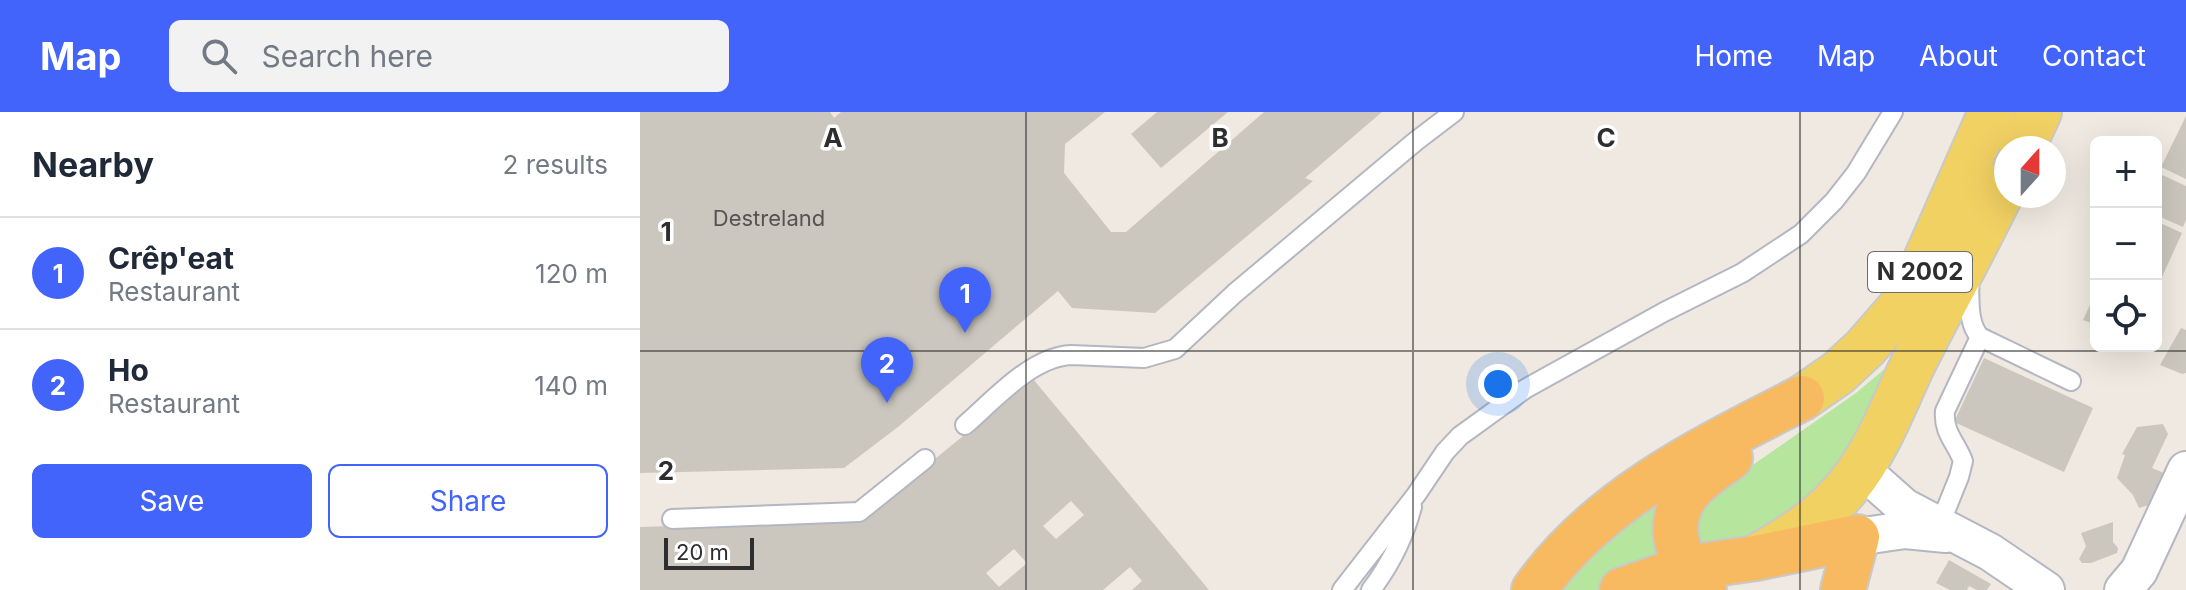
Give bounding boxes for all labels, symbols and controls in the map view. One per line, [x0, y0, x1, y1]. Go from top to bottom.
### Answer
search box [169, 20, 729, 92]
text: Map [40, 33, 121, 79]
icon: search [197, 34, 241, 78]
text: Search here [261, 38, 433, 74]
text: Home [1694, 39, 1773, 73]
text: Map [1817, 39, 1875, 73]
text: About [1919, 39, 1998, 73]
text: Contact [2042, 39, 2146, 73]
text: A [823, 122, 843, 153]
text: B [1211, 122, 1229, 153]
text: C [1596, 122, 1616, 153]
north arrow [1994, 136, 2066, 208]
map controls [2090, 136, 2162, 352]
button: + [2090, 136, 2162, 208]
text: Nearby [32, 144, 154, 185]
text: 2 results [503, 149, 608, 180]
house number: Destreland [713, 205, 825, 231]
button: − [2090, 208, 2162, 280]
text: 1 [660, 216, 672, 247]
text: Crêp'eat [108, 240, 234, 276]
road number: N 2002 [1868, 252, 1972, 292]
text: 1 [52, 258, 64, 289]
text: 120 m [535, 258, 608, 289]
pin: 1 [939, 267, 991, 333]
text: Restaurant [108, 276, 240, 307]
button: locate [2090, 280, 2162, 352]
pin: 2 [861, 337, 913, 403]
text: Ho [108, 352, 149, 388]
your location [1478, 364, 1518, 404]
text: 2 [50, 370, 66, 401]
text: 140 m [534, 370, 608, 401]
text: Restaurant [108, 388, 240, 419]
text: 2 [658, 455, 674, 486]
button: Save [32, 464, 312, 538]
button: Share [328, 464, 608, 538]
scale bar [664, 534, 754, 570]
text: 20 m [676, 539, 729, 565]

